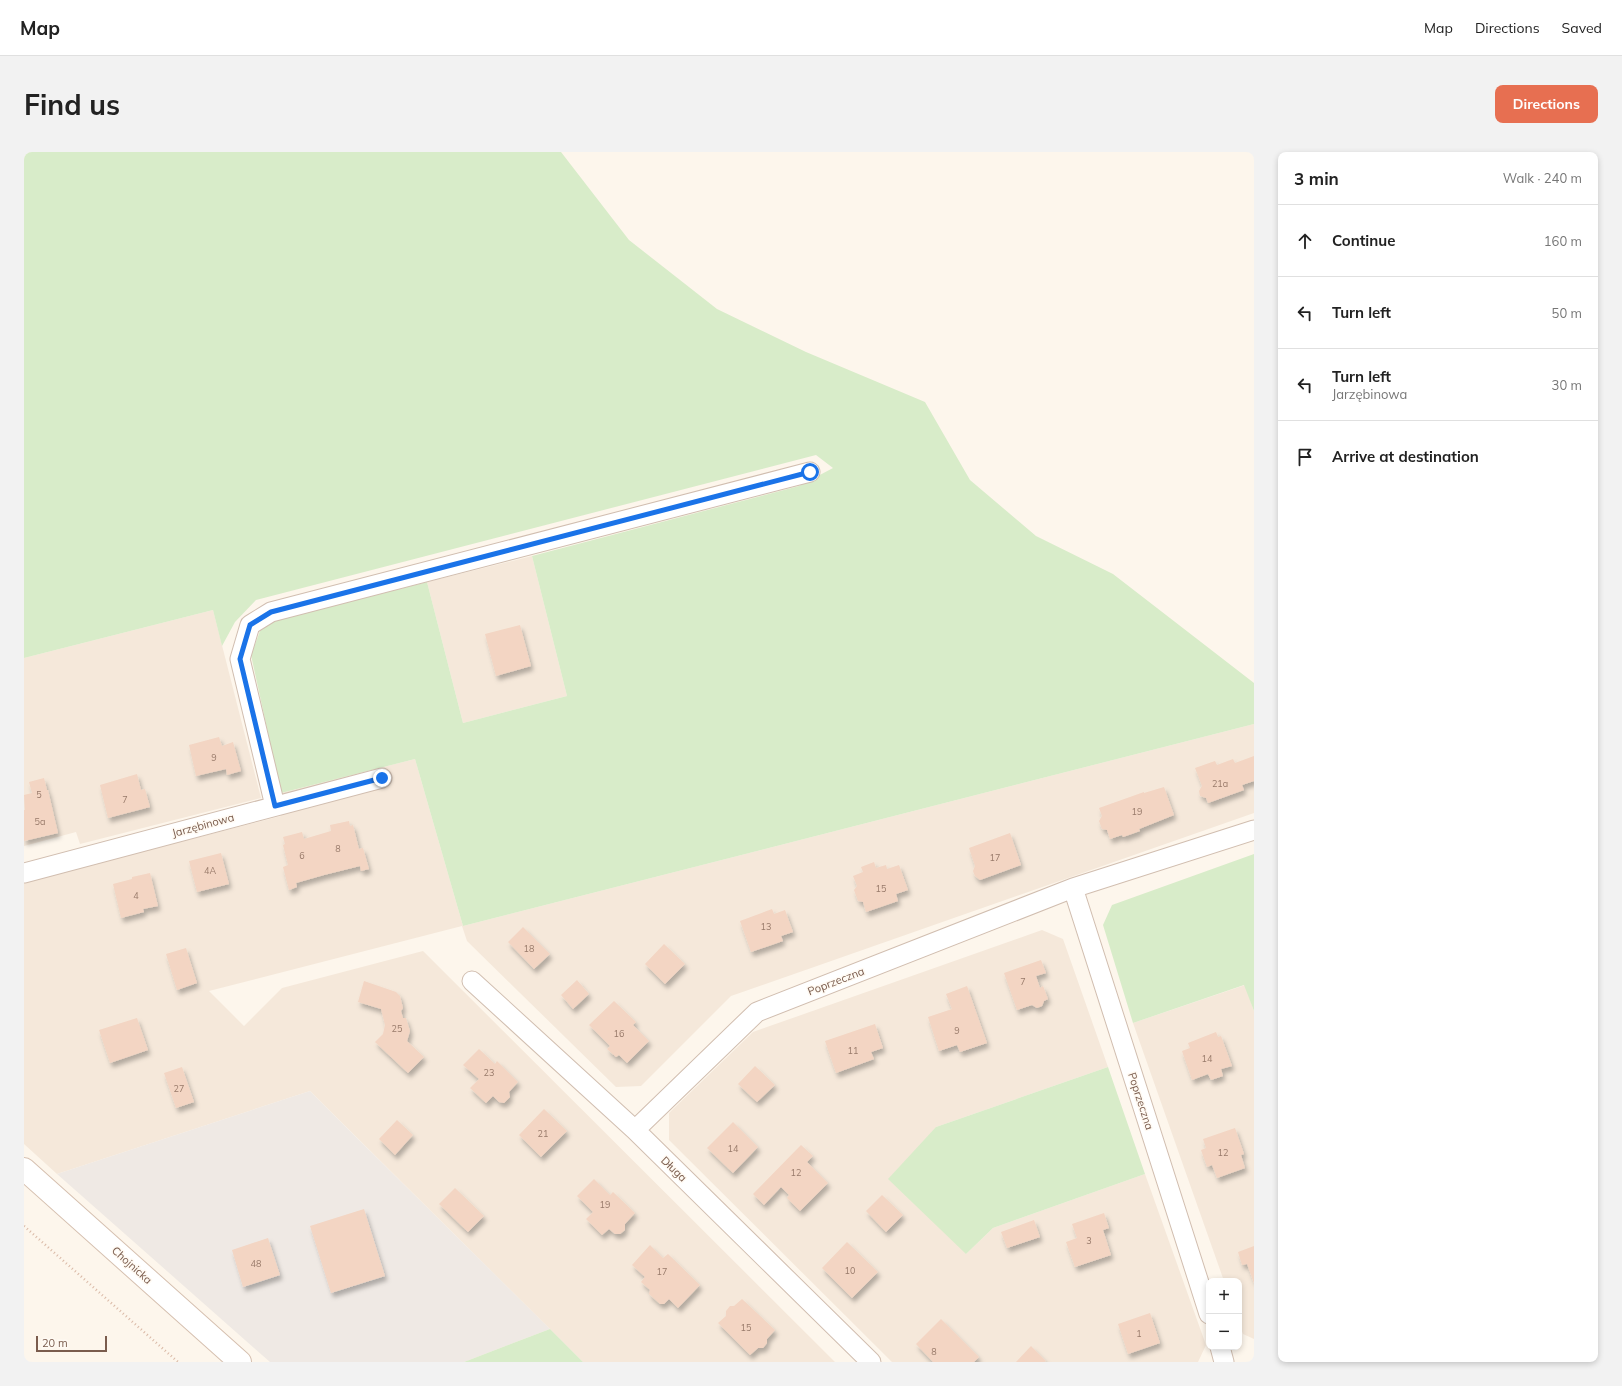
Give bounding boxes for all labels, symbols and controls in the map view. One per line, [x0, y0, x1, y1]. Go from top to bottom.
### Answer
text: Map [20, 16, 60, 40]
text: Map [1424, 19, 1453, 37]
text: Directions [1475, 19, 1540, 37]
text: Saved [1562, 19, 1602, 37]
button: Directions [1495, 85, 1598, 123]
text: Find us [24, 87, 120, 122]
text: 3 min [1294, 168, 1339, 189]
text: Walk · 240 m [1503, 170, 1582, 186]
icon: ahead [1294, 230, 1316, 252]
text: Continue [1332, 231, 1395, 250]
text: 160 m [1544, 233, 1582, 249]
icon: left [1294, 302, 1316, 324]
text: Turn left [1332, 303, 1391, 322]
text: 50 m [1552, 305, 1582, 321]
text: Turn left [1332, 367, 1391, 386]
icon: left [1294, 374, 1316, 396]
text: 30 m [1552, 377, 1582, 393]
text: Jarzębinowa [1332, 386, 1407, 402]
icon: arrive [1294, 446, 1316, 468]
text: Arrive at destination [1332, 447, 1479, 466]
route start [801, 463, 819, 481]
house number: 9 [211, 752, 217, 763]
route end [373, 769, 391, 787]
house number: 21a [1212, 778, 1228, 789]
house number: 5 [36, 789, 42, 800]
house number: 7 [122, 794, 128, 805]
house number: 19 [1132, 806, 1142, 817]
street label: Jarzębinowa [170, 810, 236, 840]
house number: 5a [35, 816, 45, 827]
house number: 8 [335, 843, 341, 854]
house number: 6 [299, 850, 305, 861]
house number: 17 [990, 852, 1000, 863]
house number: 4A [204, 865, 216, 876]
house number: 15 [876, 883, 887, 894]
house number: 4 [133, 890, 139, 901]
house number: 13 [761, 921, 771, 932]
house number: 18 [524, 943, 534, 954]
street label: Poprzeczna [806, 964, 866, 998]
house number: 7 [1020, 976, 1026, 987]
house number: 25 [392, 1023, 403, 1034]
house number: 9 [954, 1025, 960, 1036]
house number: 16 [614, 1028, 624, 1039]
house number: 11 [848, 1045, 858, 1056]
house number: 14 [1202, 1053, 1213, 1064]
house number: 23 [484, 1067, 494, 1078]
street label: Poprzeczna [1125, 1070, 1157, 1132]
house number: 27 [174, 1083, 184, 1094]
house number: 21 [538, 1128, 548, 1139]
house number: 14 [728, 1143, 739, 1154]
house number: 12 [1218, 1147, 1228, 1158]
street label: Długa [658, 1153, 690, 1185]
house number: 12 [791, 1167, 801, 1178]
house number: 19 [600, 1199, 610, 1210]
house number: 3 [1086, 1235, 1092, 1246]
street label: Chojnicka [109, 1243, 155, 1287]
house number: 48 [251, 1258, 261, 1269]
house number: 10 [845, 1265, 855, 1276]
house number: 17 [657, 1266, 667, 1277]
map controls [1206, 1278, 1242, 1350]
button: + [1206, 1278, 1242, 1314]
button: − [1206, 1314, 1242, 1350]
house number: 15 [741, 1322, 752, 1333]
house number: 1 [1136, 1328, 1142, 1339]
scale bar [36, 1334, 107, 1353]
text: 20 m [42, 1336, 68, 1350]
house number: 8 [931, 1346, 937, 1357]

